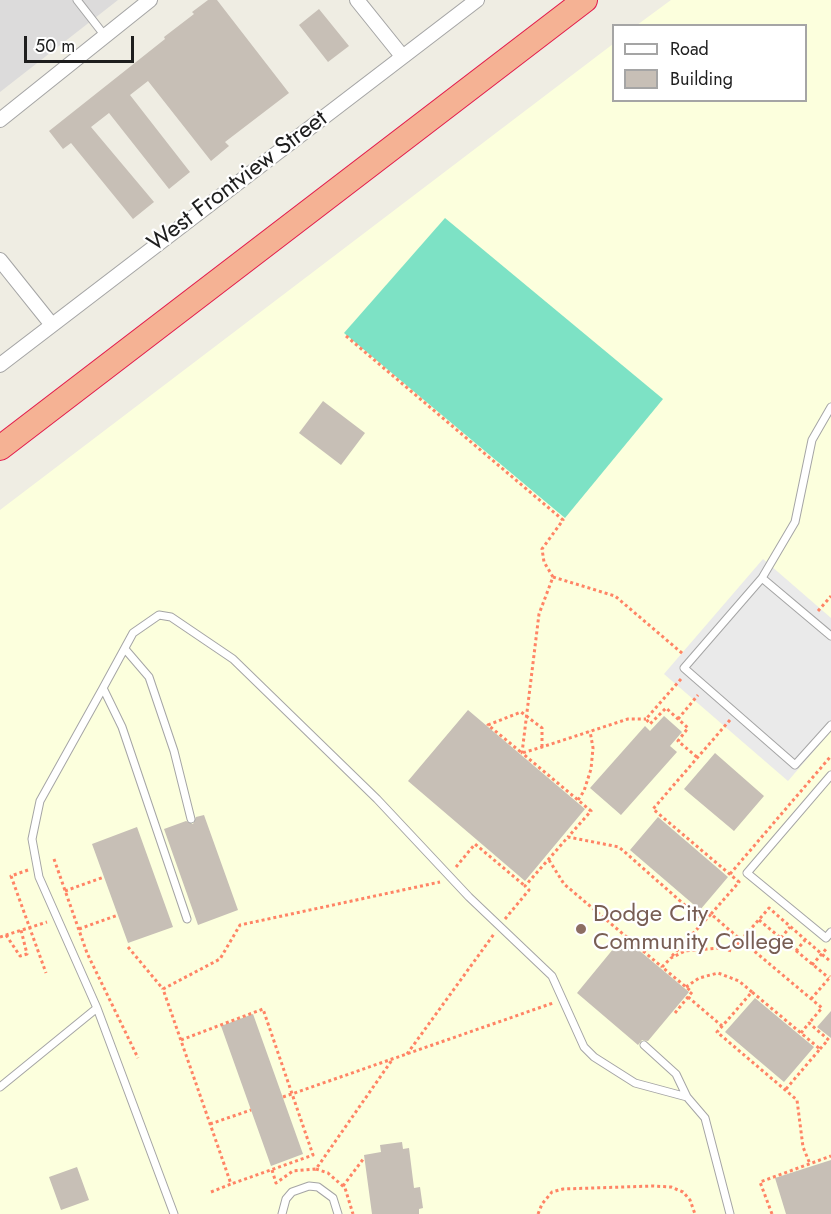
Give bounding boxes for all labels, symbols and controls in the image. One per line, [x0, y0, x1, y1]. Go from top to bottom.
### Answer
scale bar [27, 24, 136, 62]
legend [612, 24, 807, 102]
text: 50 m [35, 33, 75, 59]
text: Road [670, 36, 709, 62]
text: Building [670, 66, 733, 92]
street label: West Frontview Street [143, 105, 333, 259]
place label: Dodge City Community College [593, 901, 794, 957]
marker: Dodge City Community College [574, 922, 588, 936]

